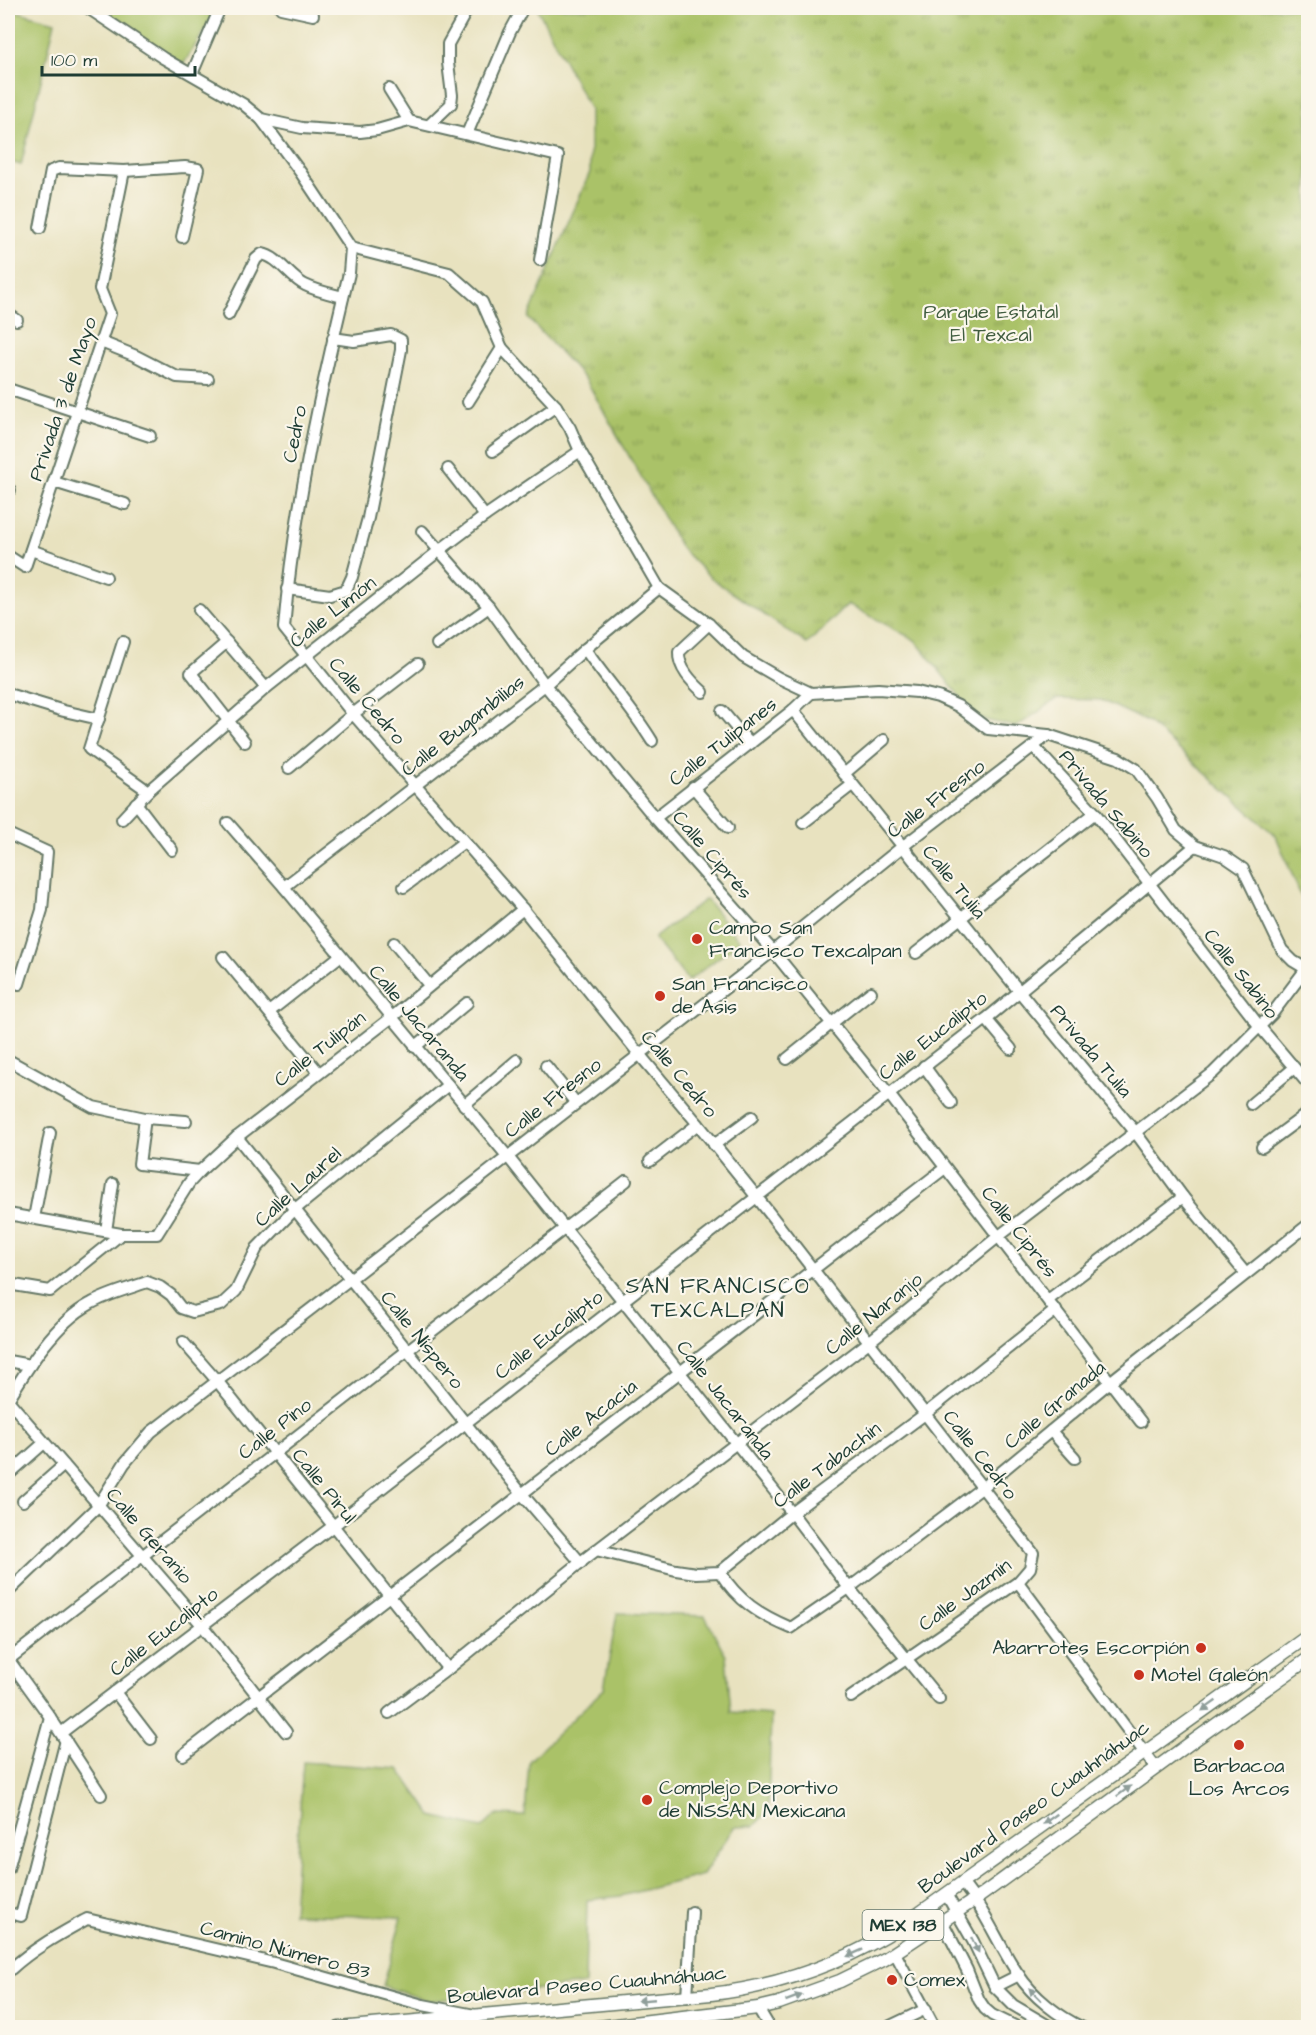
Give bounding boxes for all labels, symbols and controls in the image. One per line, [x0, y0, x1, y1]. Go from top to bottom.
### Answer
scale bar [42, 39, 195, 77]
text: 100 m [51, 48, 97, 73]
park label: Parque Estatal El Texcal [924, 298, 1058, 349]
street label: Privada 3 de Mayo [22, 313, 105, 485]
street label: Cedro [276, 403, 314, 465]
street label: Calle Limón [284, 569, 382, 655]
street label: Calle Cedro [322, 651, 412, 751]
street label: Calle Bugambilias [395, 669, 532, 784]
street label: Calle Tulipanes [663, 691, 783, 793]
street label: Privada Sabino [1052, 744, 1160, 864]
street label: Calle Fresno [881, 753, 991, 845]
street label: Calle Ciprés [665, 804, 759, 906]
street label: Calle Tulia [915, 839, 993, 925]
place label: Campo San Francisco Texcalpan [709, 914, 902, 965]
street label: Calle Sabino [1197, 923, 1285, 1025]
marker: Campo San Francisco Texcalpan [690, 932, 704, 946]
street label: Calle Jacaranda [362, 959, 476, 1087]
place label: San Francisco de Asis [672, 970, 808, 1021]
street label: Calle Eucalipto [873, 985, 993, 1087]
marker: San Francisco de Asis [653, 989, 667, 1003]
street label: Privada Tulia [1043, 998, 1139, 1104]
street label: Calle Tulipán [268, 1004, 372, 1094]
street label: Calle Cedro [634, 1024, 724, 1124]
street label: Calle Fresno [498, 1051, 608, 1145]
street label: Calle Laurel [248, 1140, 348, 1234]
street label: Calle Ciprés [974, 1180, 1064, 1284]
street label: Calle Naranjo [819, 1266, 929, 1362]
district label: SAN FRANCISCO TEXCALPAN [626, 1272, 810, 1325]
street label: Calle Eucalipto [489, 1284, 609, 1386]
street label: Calle Níspero [374, 1285, 470, 1395]
street label: Calle Jacaranda [669, 1334, 781, 1466]
street label: Calle Granada [998, 1354, 1112, 1456]
street label: Calle Acacia [539, 1373, 643, 1463]
street label: Calle Pino [232, 1391, 318, 1467]
street label: Calle Cedro [936, 1404, 1024, 1506]
street label: Calle Tabachín [767, 1415, 887, 1515]
street label: Calle Pirul [285, 1442, 363, 1530]
street label: Calle Geranio [99, 1482, 199, 1590]
street label: Calle Jazmín [913, 1552, 1017, 1638]
street label: Calle Eucalipto [104, 1581, 224, 1683]
place label: Abarrotes Escorpión [992, 1634, 1189, 1662]
marker: Abarrotes Escorpión [1194, 1641, 1208, 1655]
place label: Motel Galeón [1151, 1661, 1268, 1689]
marker: Motel Galeón [1132, 1668, 1146, 1682]
one-way arrow [1201, 1700, 1217, 1711]
street label: Boulevard Paseo Cuauhnáhuac [912, 1713, 1156, 1901]
marker: Barbacoa Los Arcos [1232, 1738, 1246, 1752]
place label: Barbacoa Los Arcos [1189, 1752, 1289, 1803]
place label: Complejo Deportivo de NISSAN Mexicana [659, 1774, 846, 1825]
one-way arrow [1116, 1786, 1131, 1798]
marker: Complejo Deportivo de NISSAN Mexicana [640, 1793, 654, 1807]
one-way arrow [1043, 1813, 1059, 1825]
road number: MEX 138 [862, 1910, 944, 1940]
street label: Camino Número 83 [197, 1914, 373, 1986]
one-way arrow [970, 1936, 979, 1953]
one-way arrow [846, 1948, 863, 1957]
street label: Boulevard Paseo Cuauhnáhuac [446, 1959, 728, 2011]
place label: Comex [904, 1966, 966, 1994]
marker: Comex [885, 1973, 899, 1987]
one-way arrow [1029, 1987, 1043, 2001]
one-way arrow [785, 1992, 803, 2002]
one-way arrow [636, 1995, 655, 2005]

